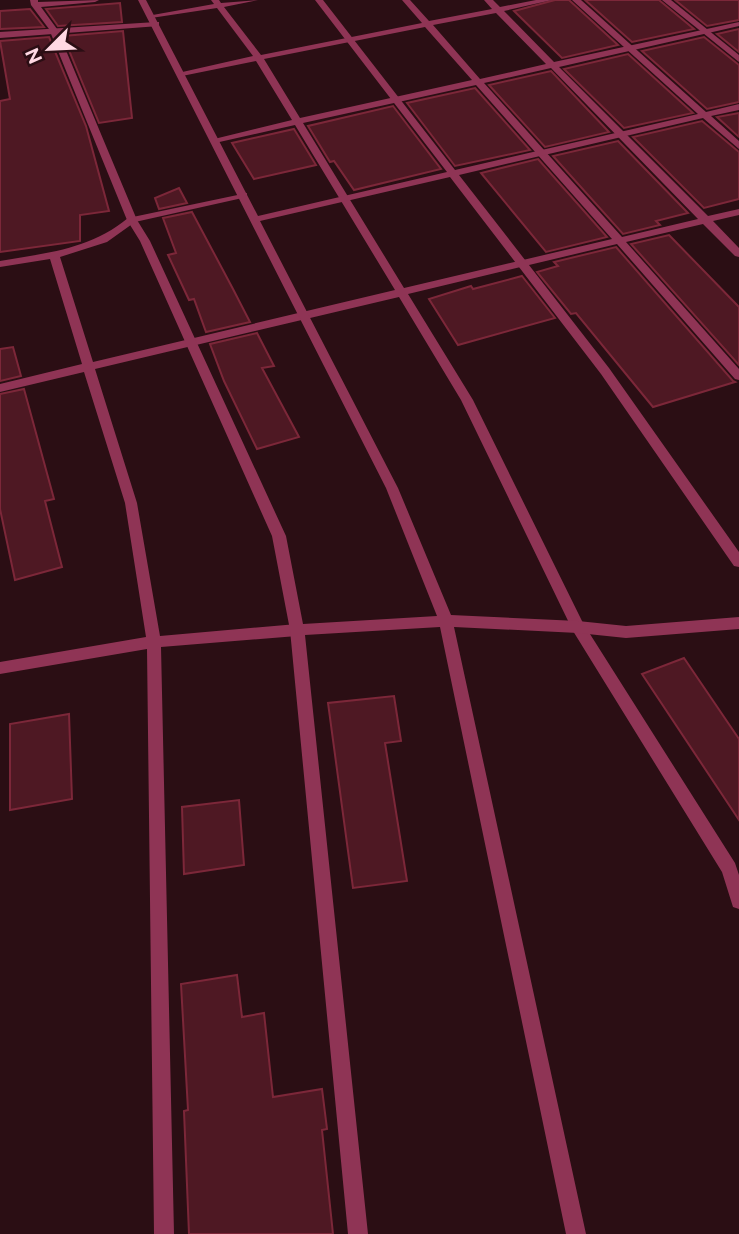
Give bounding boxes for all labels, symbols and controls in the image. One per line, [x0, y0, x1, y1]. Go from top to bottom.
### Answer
north arrow [14, 14, 84, 84]
text: N [20, 45, 46, 67]

